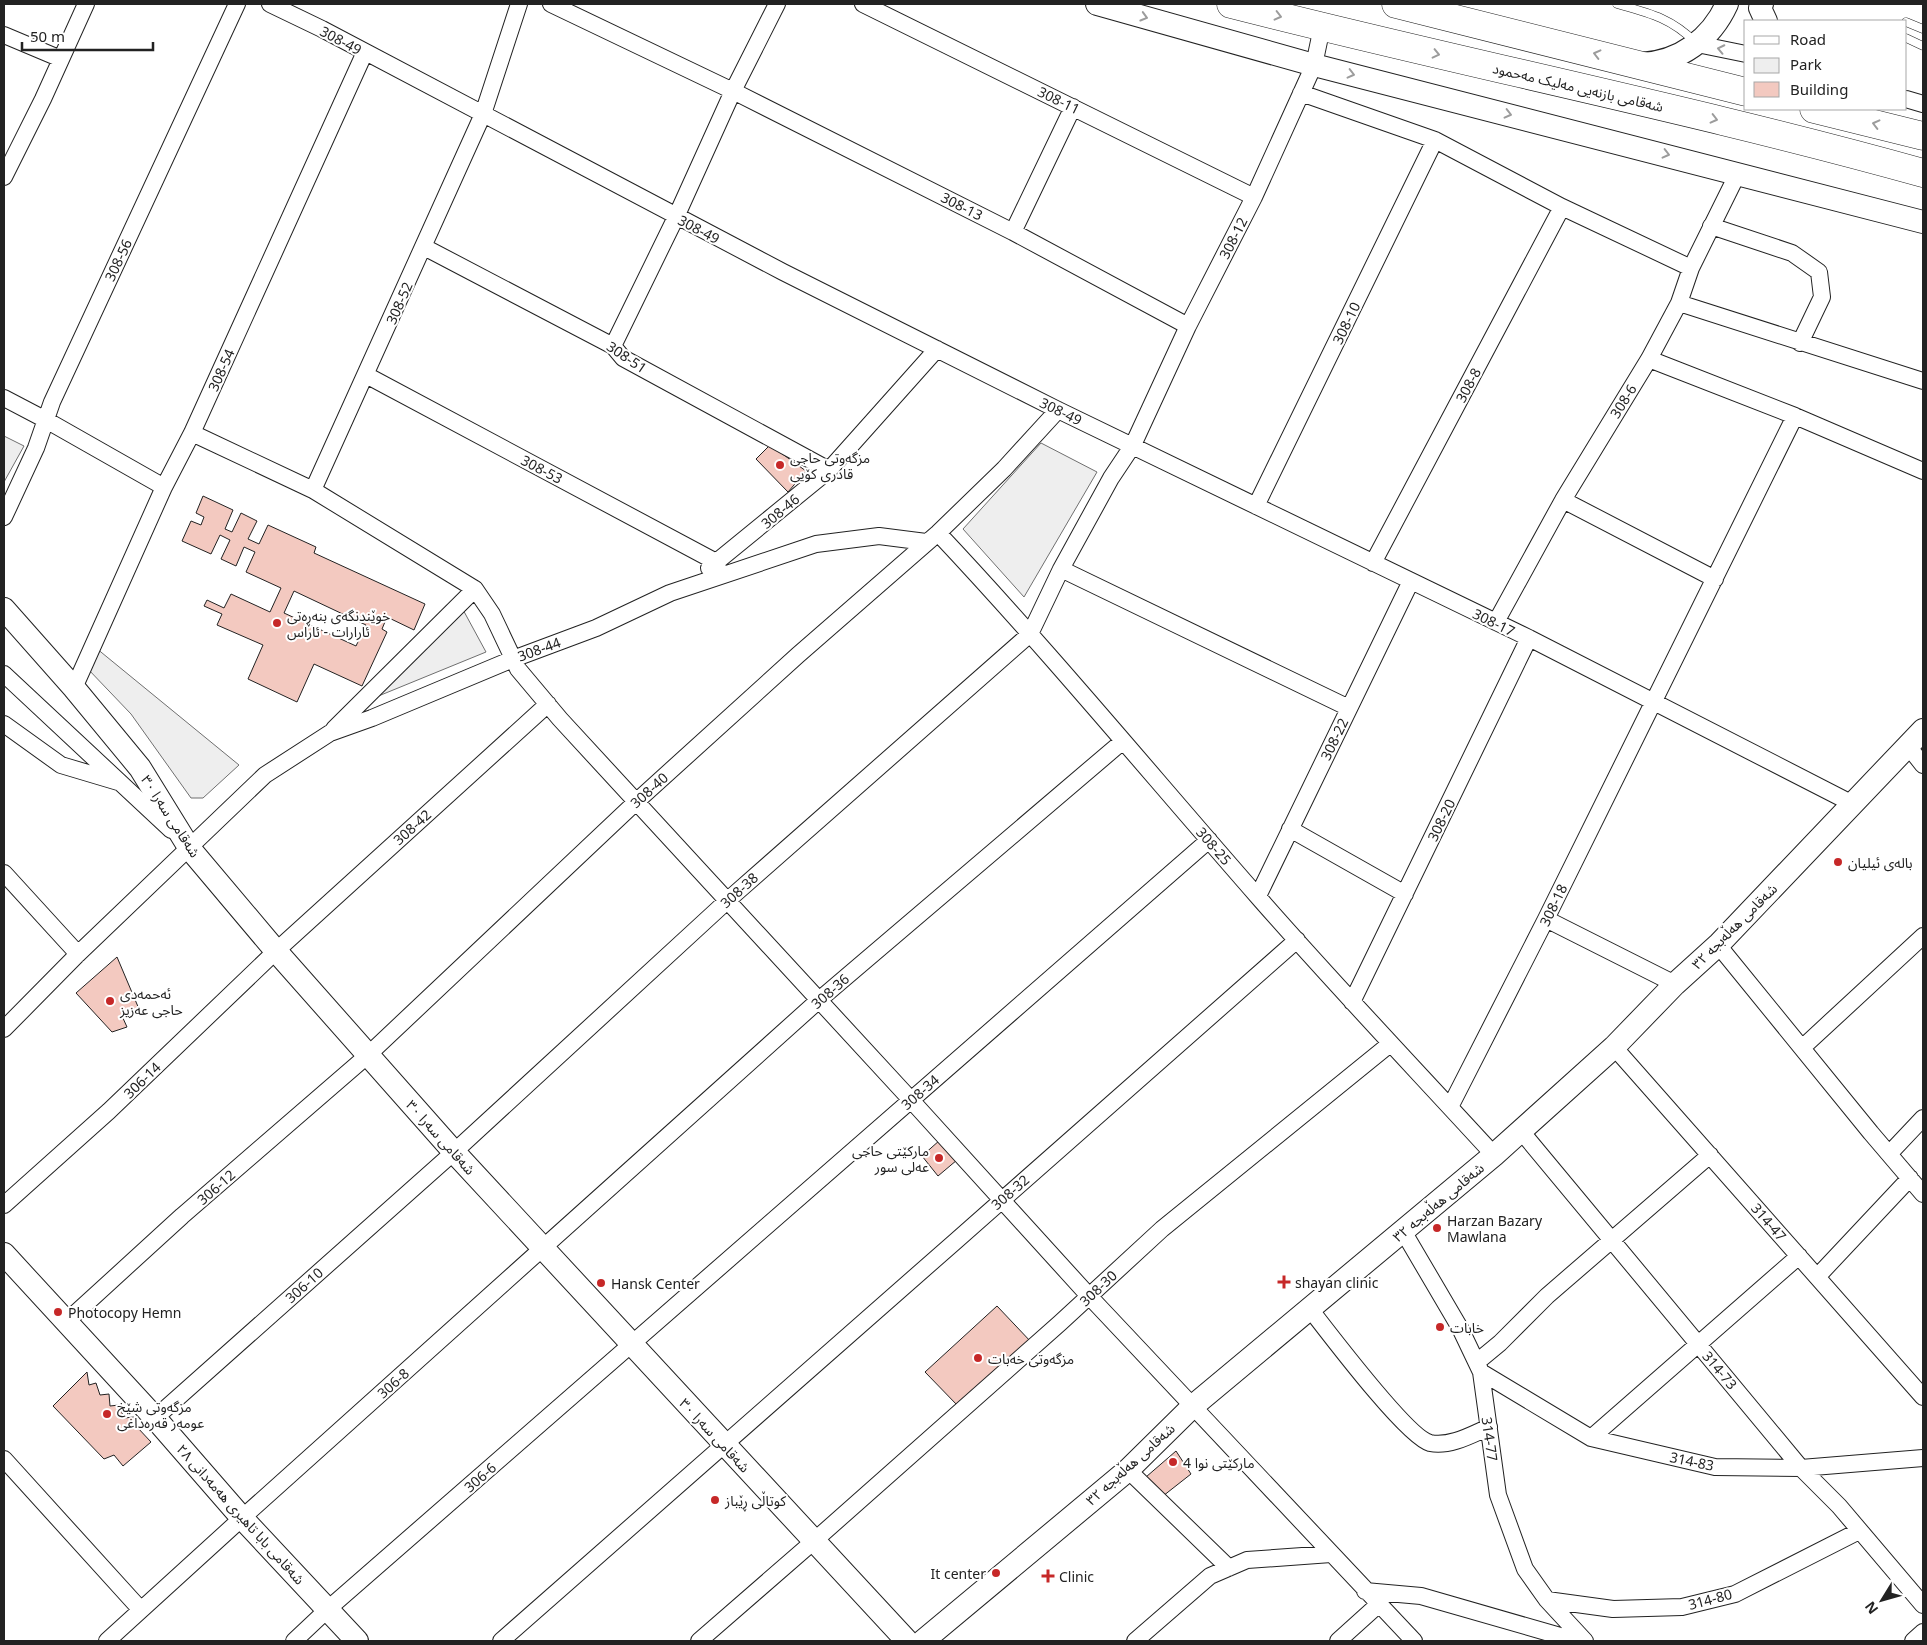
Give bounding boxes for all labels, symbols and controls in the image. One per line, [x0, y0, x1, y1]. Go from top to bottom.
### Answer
one-way arrow [1274, 10, 1283, 21]
one-way arrow [1139, 11, 1148, 22]
scale bar [22, 20, 154, 52]
legend [1744, 20, 1907, 110]
street label: 308-49 [317, 21, 365, 59]
text: 50 m [30, 26, 65, 46]
text: Road [1790, 29, 1826, 49]
one-way arrow [1717, 44, 1726, 55]
one-way arrow [1432, 48, 1441, 59]
one-way arrow [1592, 49, 1601, 60]
text: Park [1790, 54, 1822, 74]
street label: شەقامی بازنەیی مەلیک مەحمود [1491, 58, 1665, 116]
one-way arrow [1346, 68, 1355, 79]
text: Building [1790, 79, 1848, 99]
street label: 308-11 [1035, 82, 1083, 118]
one-way arrow [1504, 108, 1513, 119]
one-way arrow [1709, 113, 1718, 124]
one-way arrow [1872, 120, 1881, 130]
one-way arrow [1661, 149, 1669, 159]
street label: 308-13 [938, 187, 986, 225]
street label: 308-49 [675, 210, 723, 248]
street label: 308-12 [1214, 214, 1252, 262]
street label: 308-56 [100, 236, 136, 284]
street label: 308-52 [381, 279, 417, 327]
street label: 308-10 [1328, 299, 1364, 347]
street label: 308-51 [603, 337, 651, 377]
street label: 308-54 [203, 346, 239, 394]
street label: 308-8 [1451, 364, 1485, 406]
street label: 308-6 [1605, 380, 1641, 422]
street label: 308-49 [1037, 393, 1085, 429]
place label: مزگەوتی حاجی قادری کۆیی [790, 448, 870, 483]
street label: 308-53 [518, 450, 566, 488]
marker: مزگەوتی حاجی قادری کۆیی [774, 459, 786, 471]
street label: 308-46 [757, 489, 803, 533]
street label: 308-17 [1470, 604, 1518, 640]
place label: خوێندنگەی بنەڕەتی ئارارات - ئاراس [287, 606, 390, 641]
marker: خوێندنگەی بنەڕەتی ئارارات - ئاراس [271, 617, 283, 629]
street label: 308-44 [515, 632, 563, 666]
street label: 308-22 [1316, 715, 1352, 763]
street label: 308-40 [626, 768, 672, 812]
street label: شەقامی سەرا ٣٠ [137, 771, 205, 861]
street label: 308-20 [1423, 796, 1459, 844]
street label: 308-42 [389, 805, 435, 849]
street label: 308-25 [1192, 823, 1236, 869]
place label: بالەی ئیلیان [1848, 853, 1913, 872]
marker: بالەی ئیلیان [1832, 856, 1844, 868]
street label: 308-38 [716, 868, 762, 912]
street label: شەقامی هەڵەبجە ٣٢ [1687, 879, 1781, 973]
street label: 308-18 [1535, 881, 1571, 929]
street label: 308-36 [807, 969, 853, 1013]
place label: ئەحمەدی حاجی عەزیز [119, 984, 183, 1019]
marker: ئەحمەدی حاجی عەزیز [104, 995, 116, 1007]
street label: 306-14 [119, 1058, 165, 1102]
street label: 308-34 [897, 1070, 943, 1114]
street label: شەقامی سەرا ٣٠ [402, 1095, 480, 1179]
place label: مارکێتی حاجی عەلی سور [852, 1141, 929, 1176]
marker: مارکێتی حاجی عەلی سور [933, 1152, 945, 1164]
street label: شەقامی هەڵەبجە ٣٢ [1388, 1158, 1488, 1246]
street label: 306-12 [193, 1165, 239, 1209]
street label: 308-32 [987, 1170, 1033, 1214]
street label: 314-47 [1747, 1199, 1791, 1245]
place label: Harzan Bazary Mawlana [1447, 1211, 1543, 1246]
marker: Harzan Bazary Mawlana [1431, 1222, 1443, 1234]
street label: 306-10 [281, 1263, 327, 1307]
street label: 308-30 [1075, 1266, 1121, 1310]
place label: shayan clinic [1295, 1273, 1379, 1292]
place label: Hansk Center [611, 1274, 700, 1293]
marker: shayan clinic [1277, 1275, 1291, 1289]
marker: Hansk Center [595, 1277, 607, 1289]
place label: Photocopy Hemn [68, 1303, 181, 1322]
marker: Photocopy Hemn [52, 1306, 64, 1318]
place label: خابات [1450, 1318, 1484, 1337]
marker: خابات [1434, 1321, 1446, 1333]
street label: 314-73 [1698, 1347, 1742, 1393]
place label: مزگەوتی خەبات [988, 1349, 1074, 1368]
marker: مزگەوتی خەبات [972, 1352, 984, 1364]
street label: 306-8 [373, 1364, 413, 1402]
street label: شەقامی سەرا ٣٠ [676, 1394, 754, 1476]
place label: مزگەوتی شێخ عومەر قەرەداغی [117, 1397, 204, 1432]
marker: مزگەوتی شێخ عومەر قەرەداغی [101, 1408, 113, 1420]
street label: 314-77 [1477, 1416, 1503, 1462]
street label: شەقامی هەڵەبجە ٣٢ [1081, 1419, 1179, 1509]
street label: شەقامی بابا تاهیری هەمەدانی ٢٨ [173, 1440, 309, 1588]
street label: 314-83 [1668, 1447, 1716, 1475]
place label: مارکێتی نوا 4 [1183, 1453, 1255, 1472]
marker: مارکێتی نوا 4 [1167, 1456, 1179, 1468]
street label: 306-6 [460, 1458, 500, 1496]
place label: کوتاڵی ڕێباز [724, 1491, 786, 1512]
marker: کوتاڵی ڕێباز [709, 1494, 721, 1506]
place label: It center [931, 1564, 986, 1583]
marker: It center [990, 1567, 1002, 1579]
place label: Clinic [1059, 1567, 1094, 1586]
marker: Clinic [1041, 1569, 1055, 1583]
north arrow [1857, 1575, 1907, 1625]
street label: 314-80 [1686, 1584, 1734, 1614]
text: N [1860, 1598, 1882, 1618]

